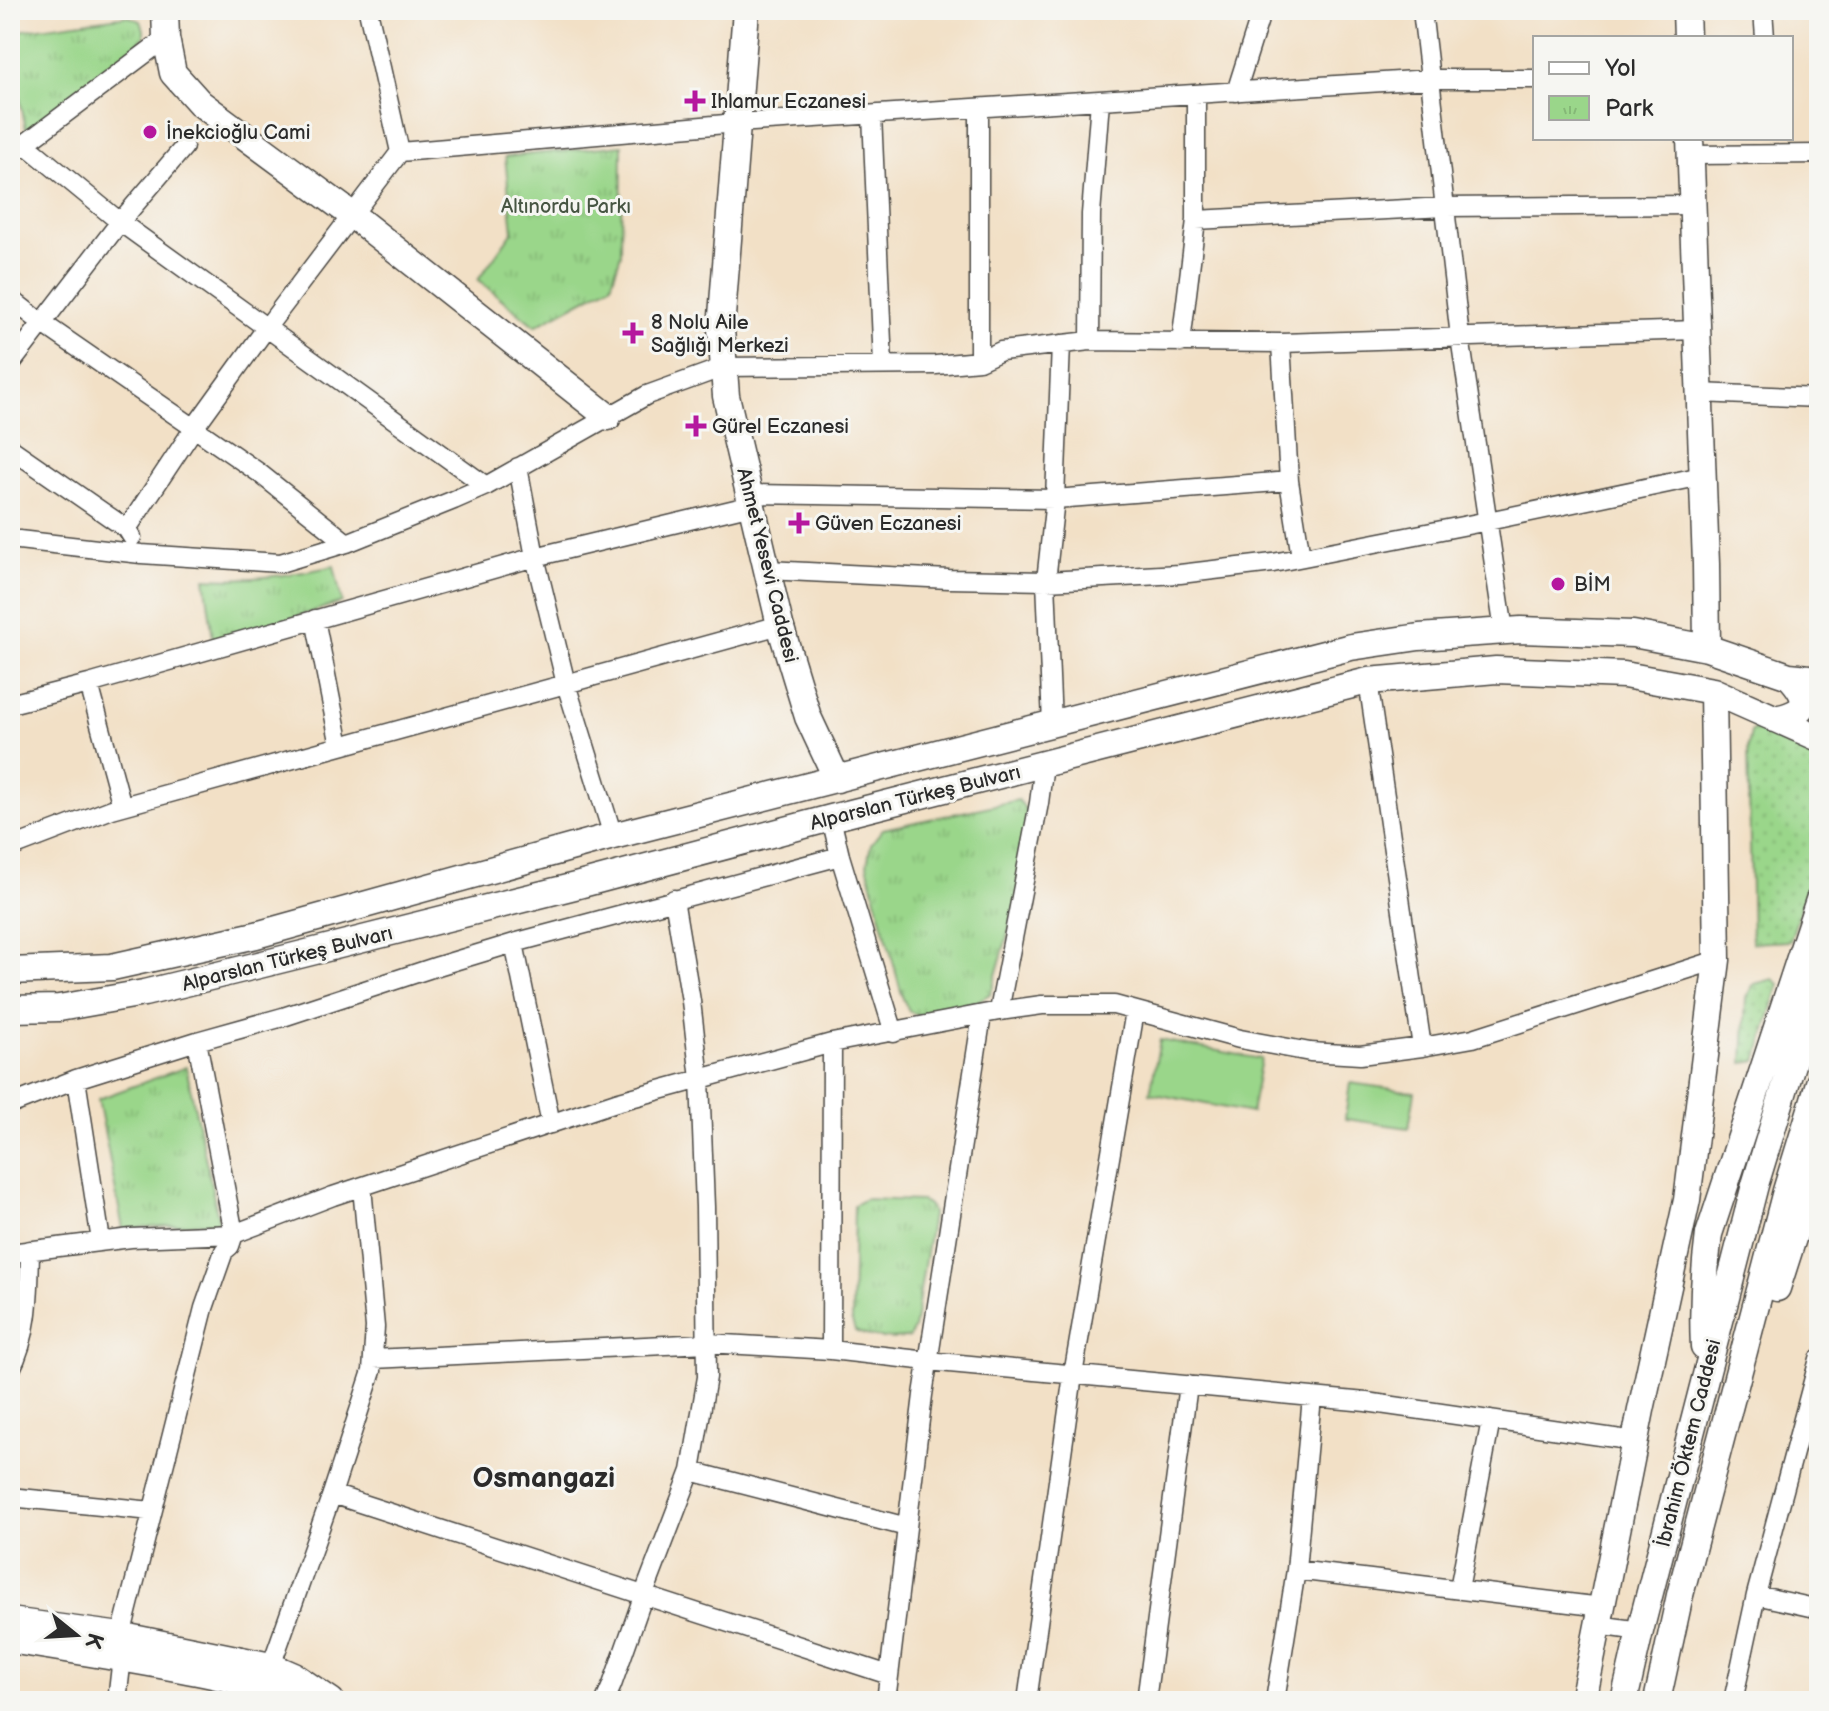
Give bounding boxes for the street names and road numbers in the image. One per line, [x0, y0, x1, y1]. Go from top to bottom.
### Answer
street label: Ahmet Yesevi Caddesi [731, 465, 803, 665]
street label: Alparslan Türkeş Bulvarı [808, 760, 1023, 836]
street label: Alparslan Türkeş Bulvarı [180, 921, 395, 997]
street label: İbrahim Öktem Caddesi [1651, 1337, 1726, 1550]

